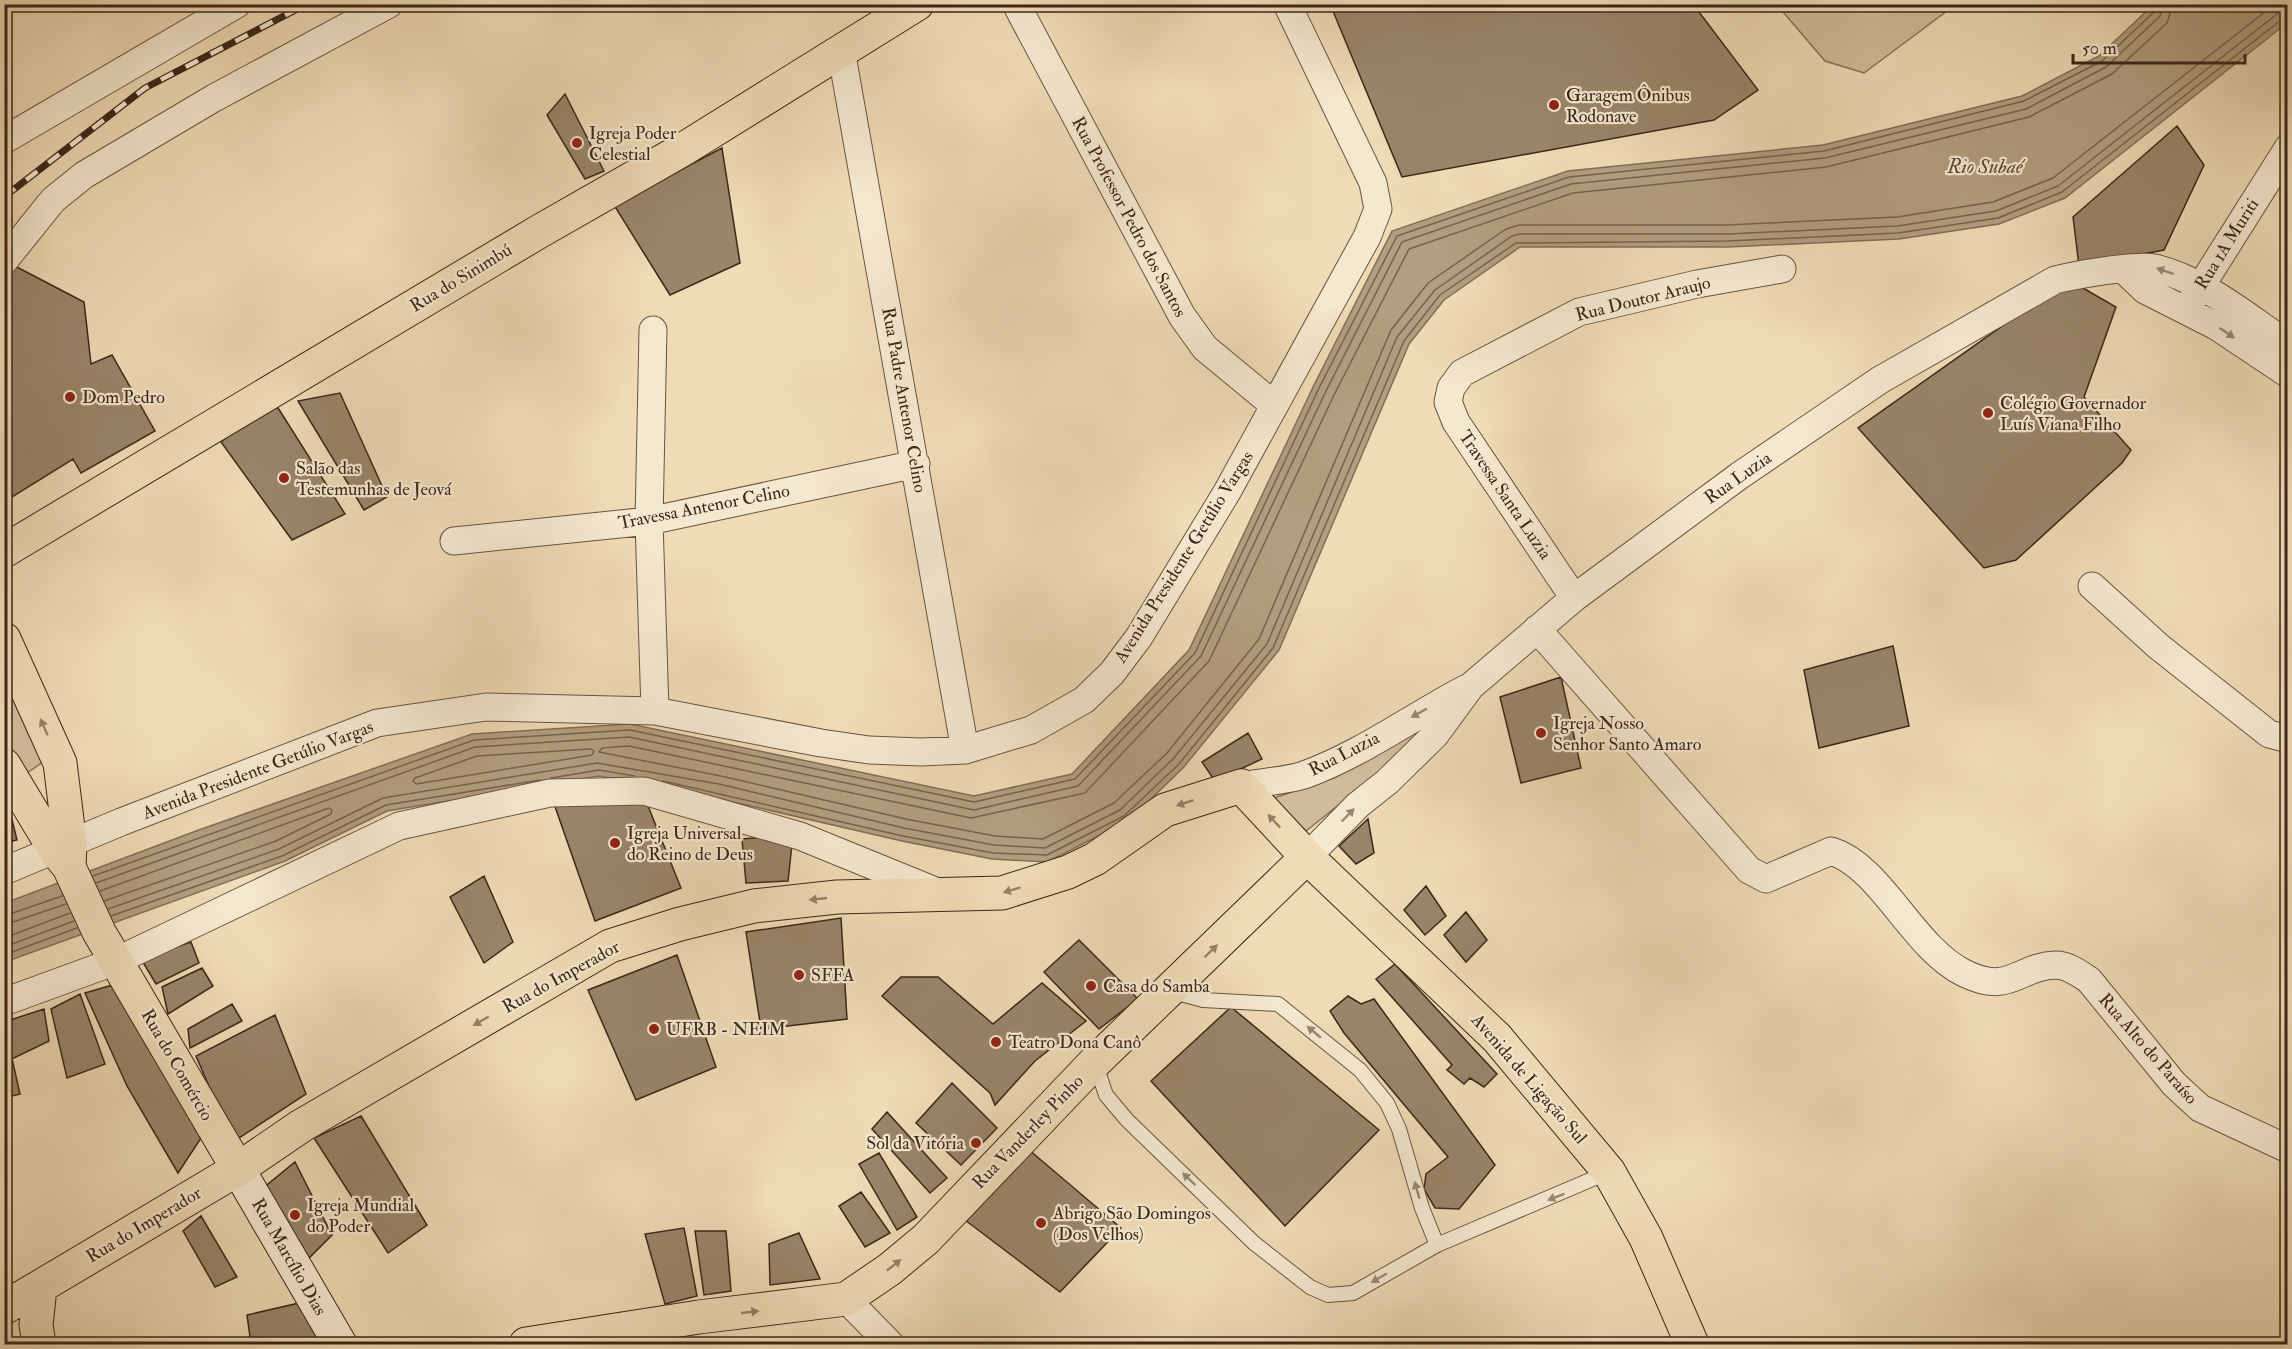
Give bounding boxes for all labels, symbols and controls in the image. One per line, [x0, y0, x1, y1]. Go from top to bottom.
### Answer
scale bar [2073, 27, 2246, 65]
text: 50 m [2082, 37, 2117, 60]
place label: Garagem Ônibus Rodonave [1566, 84, 1690, 128]
marker: Garagem Ônibus Rodonave [1547, 98, 1561, 112]
street label: Rua Professor Pedro dos Santos [1066, 113, 1192, 321]
place label: Igreja Poder Celestial [589, 122, 677, 166]
marker: Igreja Poder Celestial [570, 136, 584, 150]
water label: Rio Subaé [1946, 154, 2026, 179]
street label: Rua 1A Muriti [2190, 194, 2264, 294]
street label: Rua do Sinimbú [406, 238, 516, 318]
one-way arrow [2156, 266, 2174, 276]
street label: Rua Doutor Araujo [1573, 271, 1713, 327]
street label: Rua Padre Antenor Celino [876, 305, 932, 495]
one-way arrow [2219, 327, 2235, 338]
place label: Dom Pedro [82, 386, 165, 409]
marker: Dom Pedro [63, 390, 77, 404]
place label: Colégio Governador Luís Viana Filho [2000, 392, 2147, 436]
marker: Colégio Governador Luís Viana Filho [1981, 406, 1995, 420]
street label: Travessa Santa Luzia [1453, 426, 1557, 564]
street label: Rua Luzia [1700, 446, 1776, 509]
street label: Avenida Presidente Getúlio Vargas [1109, 447, 1259, 668]
place label: Salão das Testemunhas de Jeová [296, 457, 452, 501]
marker: Salão das Testemunhas de Jeová [277, 471, 291, 485]
street label: Travessa Antenor Celino [616, 479, 792, 535]
one-way arrow [1410, 708, 1427, 718]
place label: Igreja Nosso Senhor Santo Amaro [1553, 712, 1702, 756]
street label: Avenida Presidente Getúlio Vargas [138, 715, 377, 825]
one-way arrow [39, 718, 48, 735]
street label: Rua Luzia [1305, 726, 1384, 782]
marker: Igreja Nosso Senhor Santo Amaro [1534, 726, 1548, 740]
one-way arrow [1176, 799, 1194, 809]
one-way arrow [1341, 807, 1355, 822]
one-way arrow [1267, 814, 1281, 829]
place label: Igreja Universal do Reino de Deus [627, 822, 753, 866]
marker: Igreja Universal do Reino de Deus [608, 836, 622, 850]
one-way arrow [1003, 886, 1021, 895]
one-way arrow [809, 894, 828, 904]
street label: Rua do Imperador [498, 935, 624, 1019]
one-way arrow [1204, 944, 1219, 958]
place label: SFFA [811, 964, 855, 987]
marker: SFFA [792, 968, 806, 982]
place label: Casa do Samba [1103, 975, 1210, 998]
marker: Casa do Samba [1084, 979, 1098, 993]
street label: Rua Alto do Paraíso [2093, 989, 2203, 1110]
street label: Rua do Comércio [136, 1005, 218, 1125]
street label: Avenida de Ligação Sul [1465, 1008, 1592, 1149]
one-way arrow [472, 1016, 489, 1026]
place label: UFRB - NEIM [666, 1018, 786, 1041]
marker: UFRB - NEIM [647, 1022, 661, 1036]
one-way arrow [1306, 1025, 1322, 1038]
place label: Teatro Dona Canô [1008, 1031, 1141, 1054]
marker: Teatro Dona Canô [989, 1035, 1003, 1049]
street label: Rua Vanderley Pinho [967, 1070, 1089, 1194]
place label: Sol da Vitória [866, 1132, 965, 1155]
marker: Sol da Vitória [969, 1136, 983, 1150]
one-way arrow [1182, 1172, 1197, 1186]
street label: Rua do Imperador [82, 1181, 206, 1269]
one-way arrow [1412, 1181, 1421, 1199]
one-way arrow [1547, 1192, 1565, 1202]
street label: Rua Marcílio Dias [246, 1194, 332, 1320]
place label: Igreja Mundial do Poder [307, 1194, 414, 1238]
place label: Abrigo São Domingos (Dos Velhos) [1052, 1202, 1211, 1246]
marker: Igreja Mundial do Poder [288, 1208, 302, 1222]
marker: Abrigo São Domingos (Dos Velhos) [1034, 1216, 1048, 1230]
one-way arrow [886, 1259, 902, 1272]
one-way arrow [1370, 1273, 1387, 1283]
one-way arrow [740, 1307, 759, 1317]

